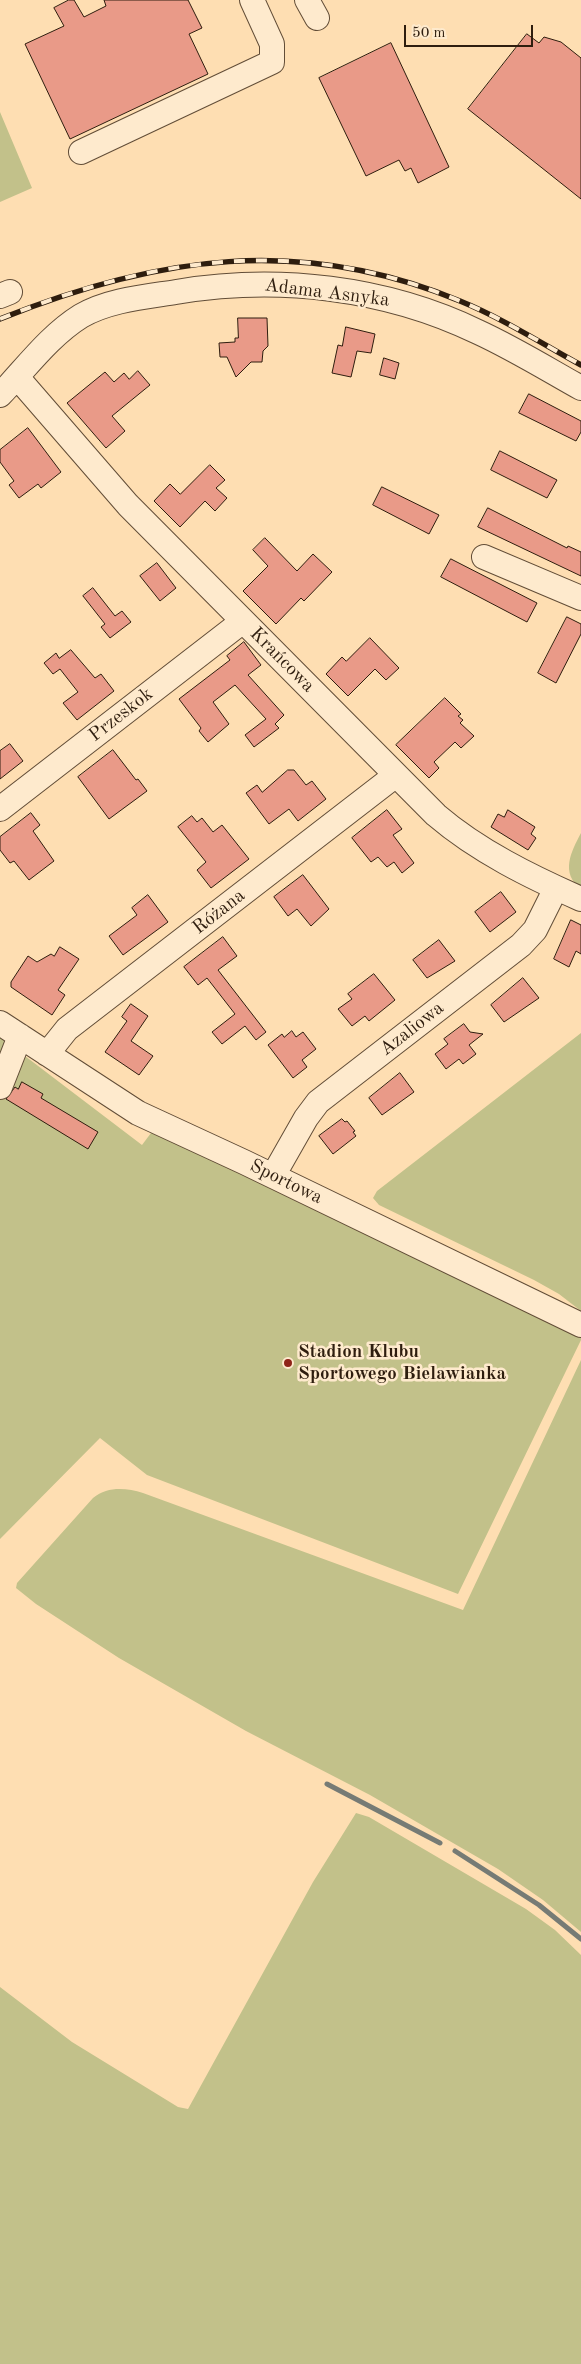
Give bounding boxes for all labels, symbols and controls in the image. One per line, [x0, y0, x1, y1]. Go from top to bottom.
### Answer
scale bar [406, 15, 535, 47]
text: 50 m [412, 26, 446, 41]
street label: Adama Asnyka [263, 274, 391, 312]
street label: Krańcowa [245, 623, 319, 697]
street label: Przeskok [84, 683, 158, 747]
street label: Różana [188, 884, 250, 940]
street label: Azaliowa [375, 997, 449, 1061]
street label: Sportowa [246, 1155, 326, 1209]
place label: Stadion Klubu Sportowego Bielawianka [298, 1341, 506, 1385]
marker: Stadion Klubu Sportowego Bielawianka [282, 1357, 294, 1369]

